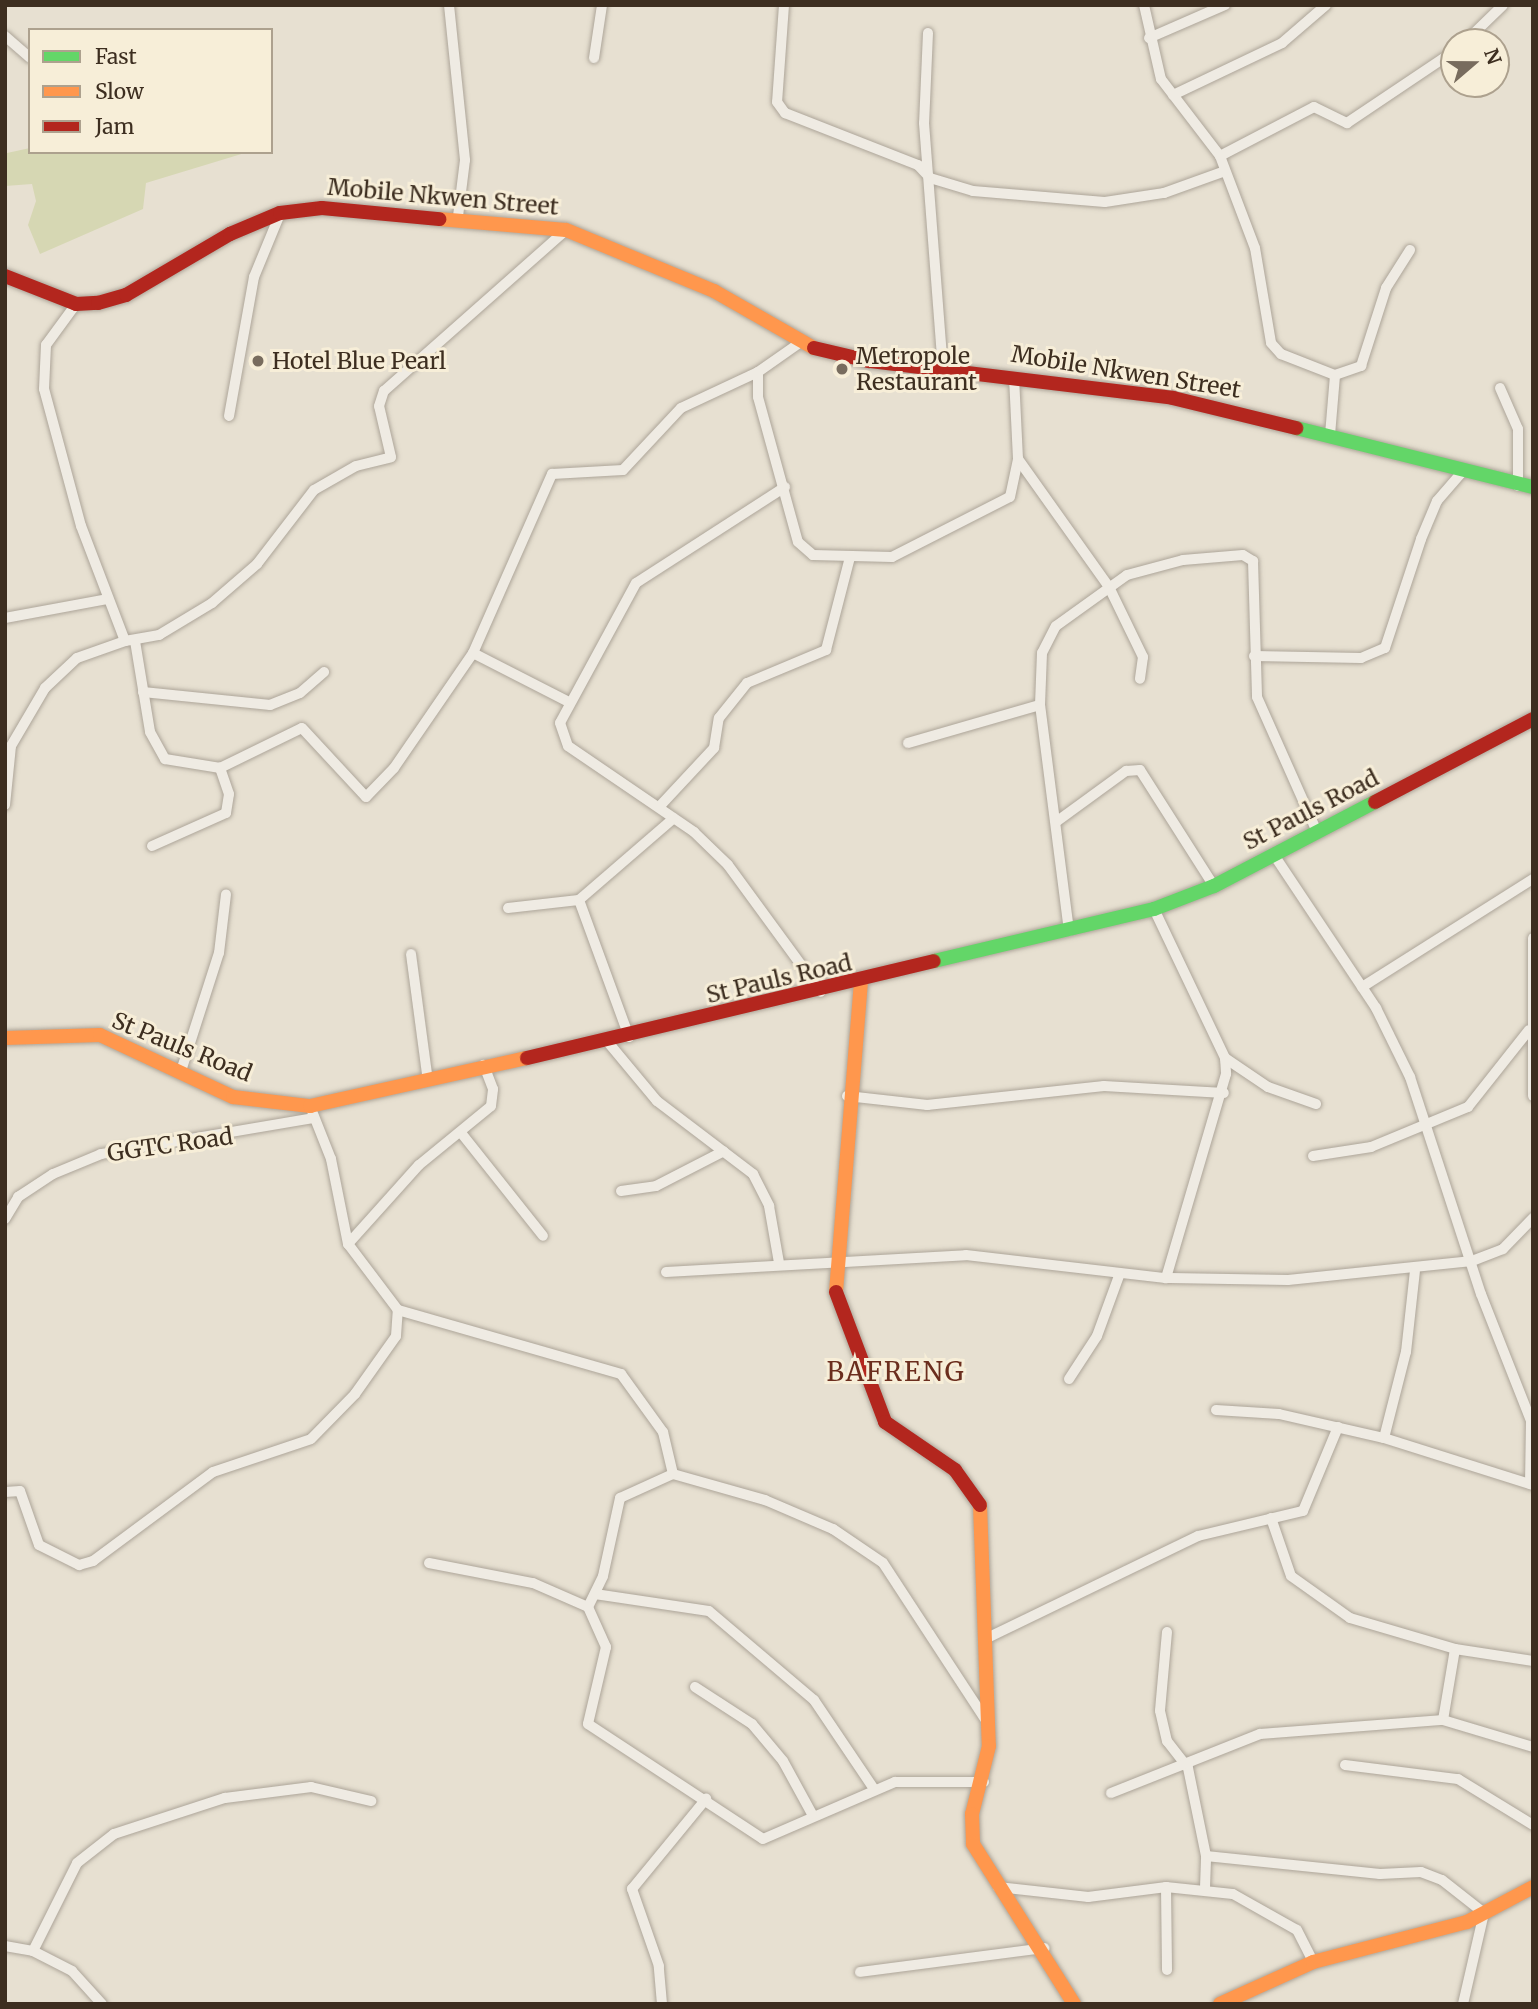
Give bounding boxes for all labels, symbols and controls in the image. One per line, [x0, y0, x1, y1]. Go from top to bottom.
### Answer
legend [28, 28, 273, 154]
north arrow [1440, 28, 1510, 98]
text: Fast [95, 43, 137, 70]
text: N [1479, 45, 1507, 68]
text: Slow [95, 78, 144, 105]
text: Jam [95, 113, 134, 140]
street label: Mobile Nkwen Street [326, 173, 560, 221]
street label: Mobile Nkwen Street [1009, 340, 1243, 404]
place label: Metropole Restaurant [856, 342, 977, 396]
place label: Hotel Blue Pearl [272, 347, 446, 375]
marker: Hotel Blue Pearl [250, 353, 266, 369]
marker: Metropole Restaurant [834, 361, 850, 377]
street label: St Pauls Road [1239, 764, 1383, 856]
street label: St Pauls Road [704, 949, 854, 1009]
street label: St Pauls Road [108, 1006, 256, 1088]
street label: GGTC Road [106, 1123, 234, 1167]
district label: BAFRENG [827, 1356, 965, 1388]

